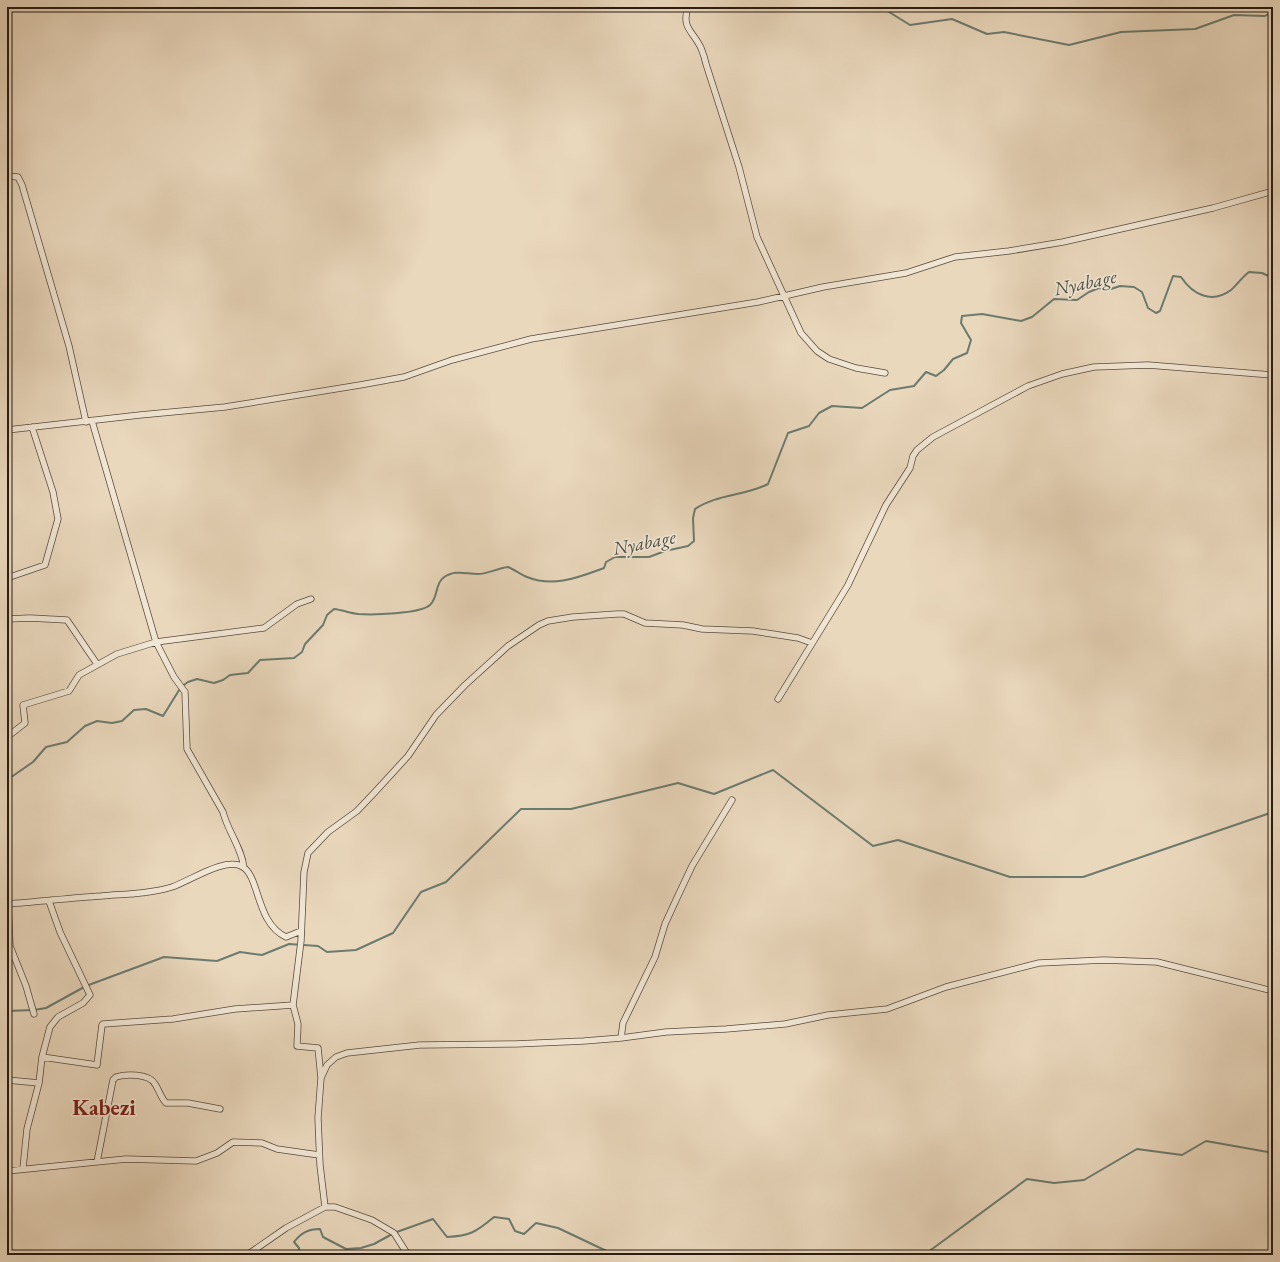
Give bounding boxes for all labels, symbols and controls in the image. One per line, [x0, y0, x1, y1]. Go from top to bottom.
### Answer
water label: Nyabage [1050, 264, 1119, 302]
water label: Nyabage [610, 524, 678, 561]
district label: Kabezi [72, 1093, 136, 1122]

